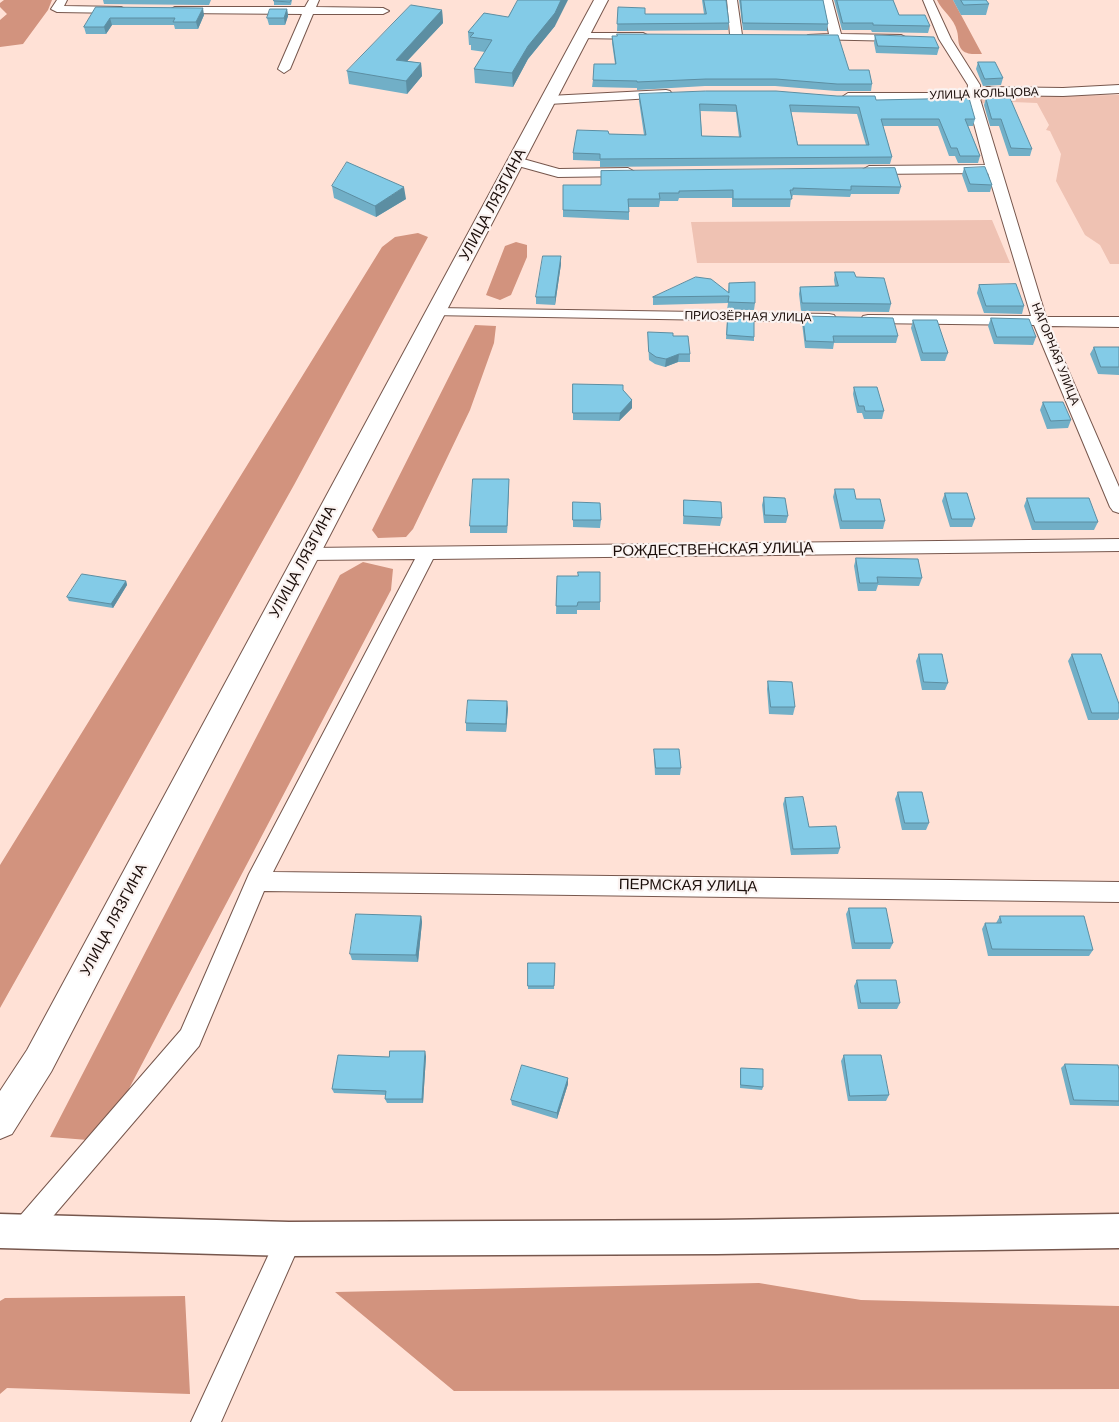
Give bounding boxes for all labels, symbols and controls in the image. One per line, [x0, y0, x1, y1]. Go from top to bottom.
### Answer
street label: УЛИЦА КОЛЬЦОВА [929, 85, 1039, 103]
street label: УЛИЦА ЛЯЗГИНА [456, 146, 530, 264]
street label: НАГОРНАЯ УЛИЦА [1028, 301, 1082, 407]
street label: ПРИОЗЁРНАЯ УЛИЦА [684, 309, 812, 325]
street label: УЛИЦА ЛЯЗГИНА [266, 503, 340, 621]
street label: РОЖДЕСТВЕНСКАЯ УЛИЦА [613, 539, 813, 561]
street label: УЛИЦА ЛЯЗГИНА [77, 861, 151, 979]
street label: ПЕРМСКАЯ УЛИЦА [619, 876, 757, 896]

